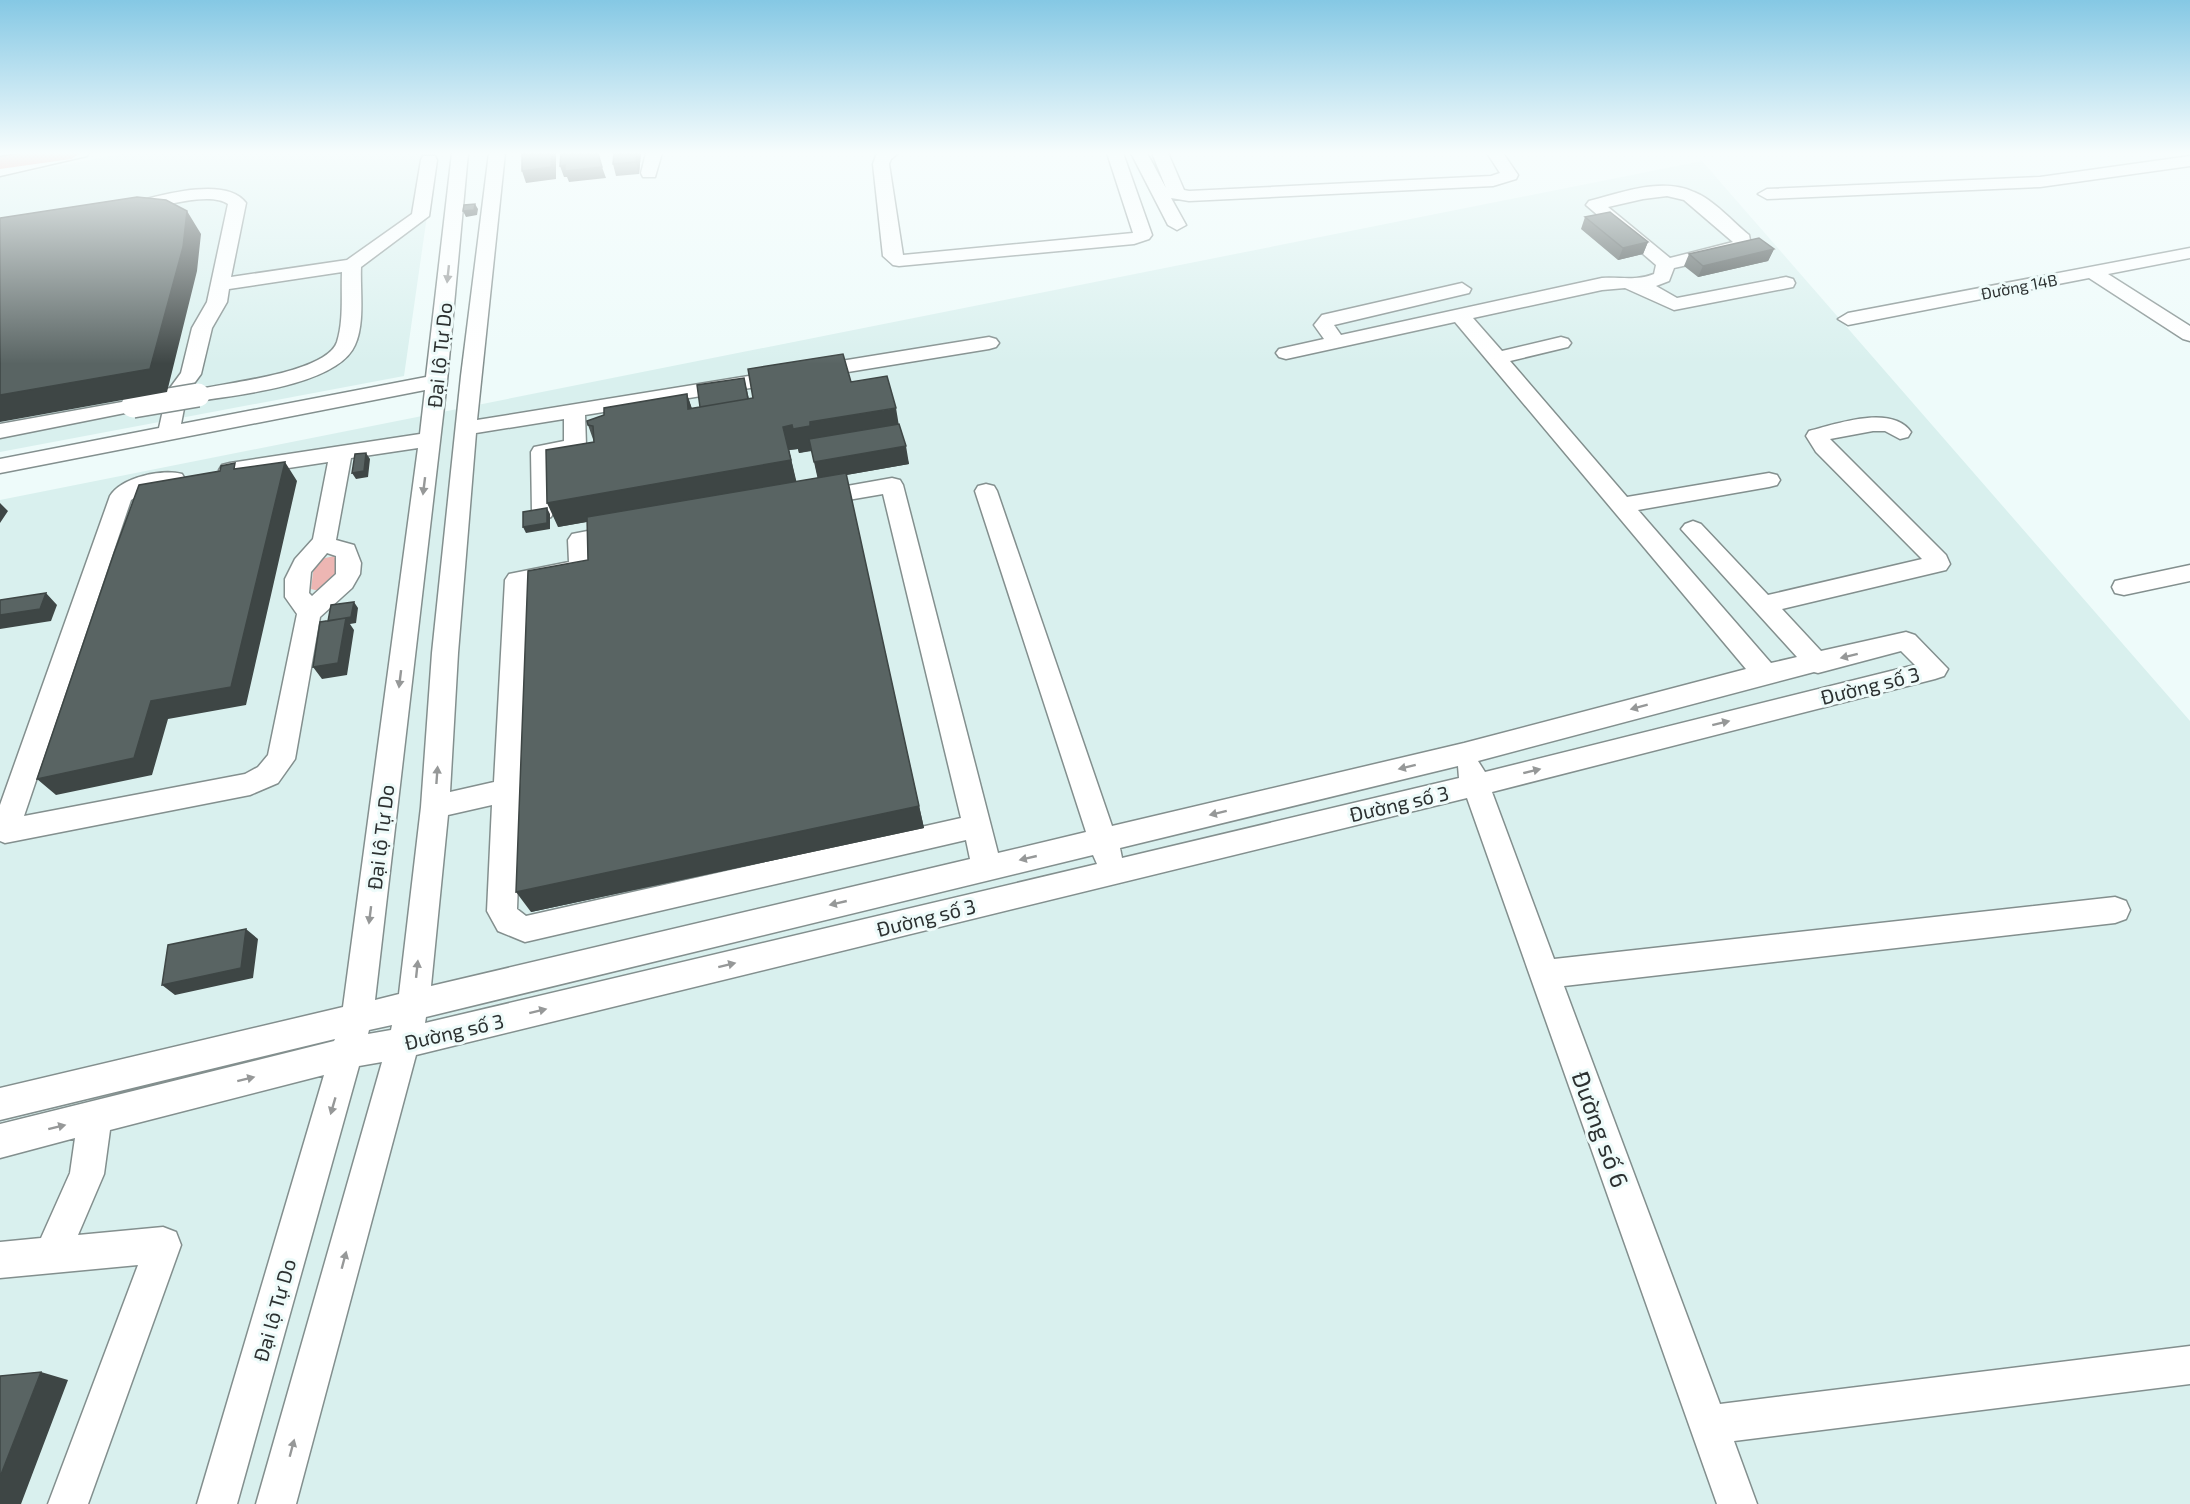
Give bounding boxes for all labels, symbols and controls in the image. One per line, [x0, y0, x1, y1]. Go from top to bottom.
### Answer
one-way arrow [443, 265, 453, 284]
street label: Đường 14B [1979, 269, 2059, 303]
street label: Đại lộ Tự Do [422, 301, 456, 409]
one-way arrow [420, 477, 429, 496]
one-way arrow [1840, 651, 1858, 661]
street label: Đường số 3 [1818, 661, 1922, 709]
one-way arrow [395, 670, 404, 689]
one-way arrow [1630, 703, 1648, 713]
one-way arrow [1712, 717, 1731, 727]
one-way arrow [1398, 763, 1417, 773]
one-way arrow [1523, 765, 1542, 775]
one-way arrow [432, 766, 442, 785]
street label: Đường số 3 [1347, 780, 1451, 826]
street label: Đại lộ Tự Do [362, 783, 398, 891]
one-way arrow [1209, 808, 1227, 818]
one-way arrow [1019, 854, 1037, 864]
street label: Đường số 3 [874, 893, 978, 941]
one-way arrow [829, 899, 848, 909]
one-way arrow [366, 905, 375, 924]
one-way arrow [718, 959, 736, 969]
one-way arrow [413, 960, 422, 979]
one-way arrow [529, 1005, 547, 1015]
street label: Đường số 3 [402, 1008, 506, 1054]
street label: Đường số 6 [1567, 1067, 1635, 1191]
one-way arrow [237, 1074, 255, 1084]
one-way arrow [328, 1097, 337, 1115]
one-way arrow [48, 1122, 66, 1132]
one-way arrow [339, 1250, 349, 1269]
street label: Đại lộ Tự Do [248, 1256, 300, 1364]
one-way arrow [288, 1438, 297, 1456]

